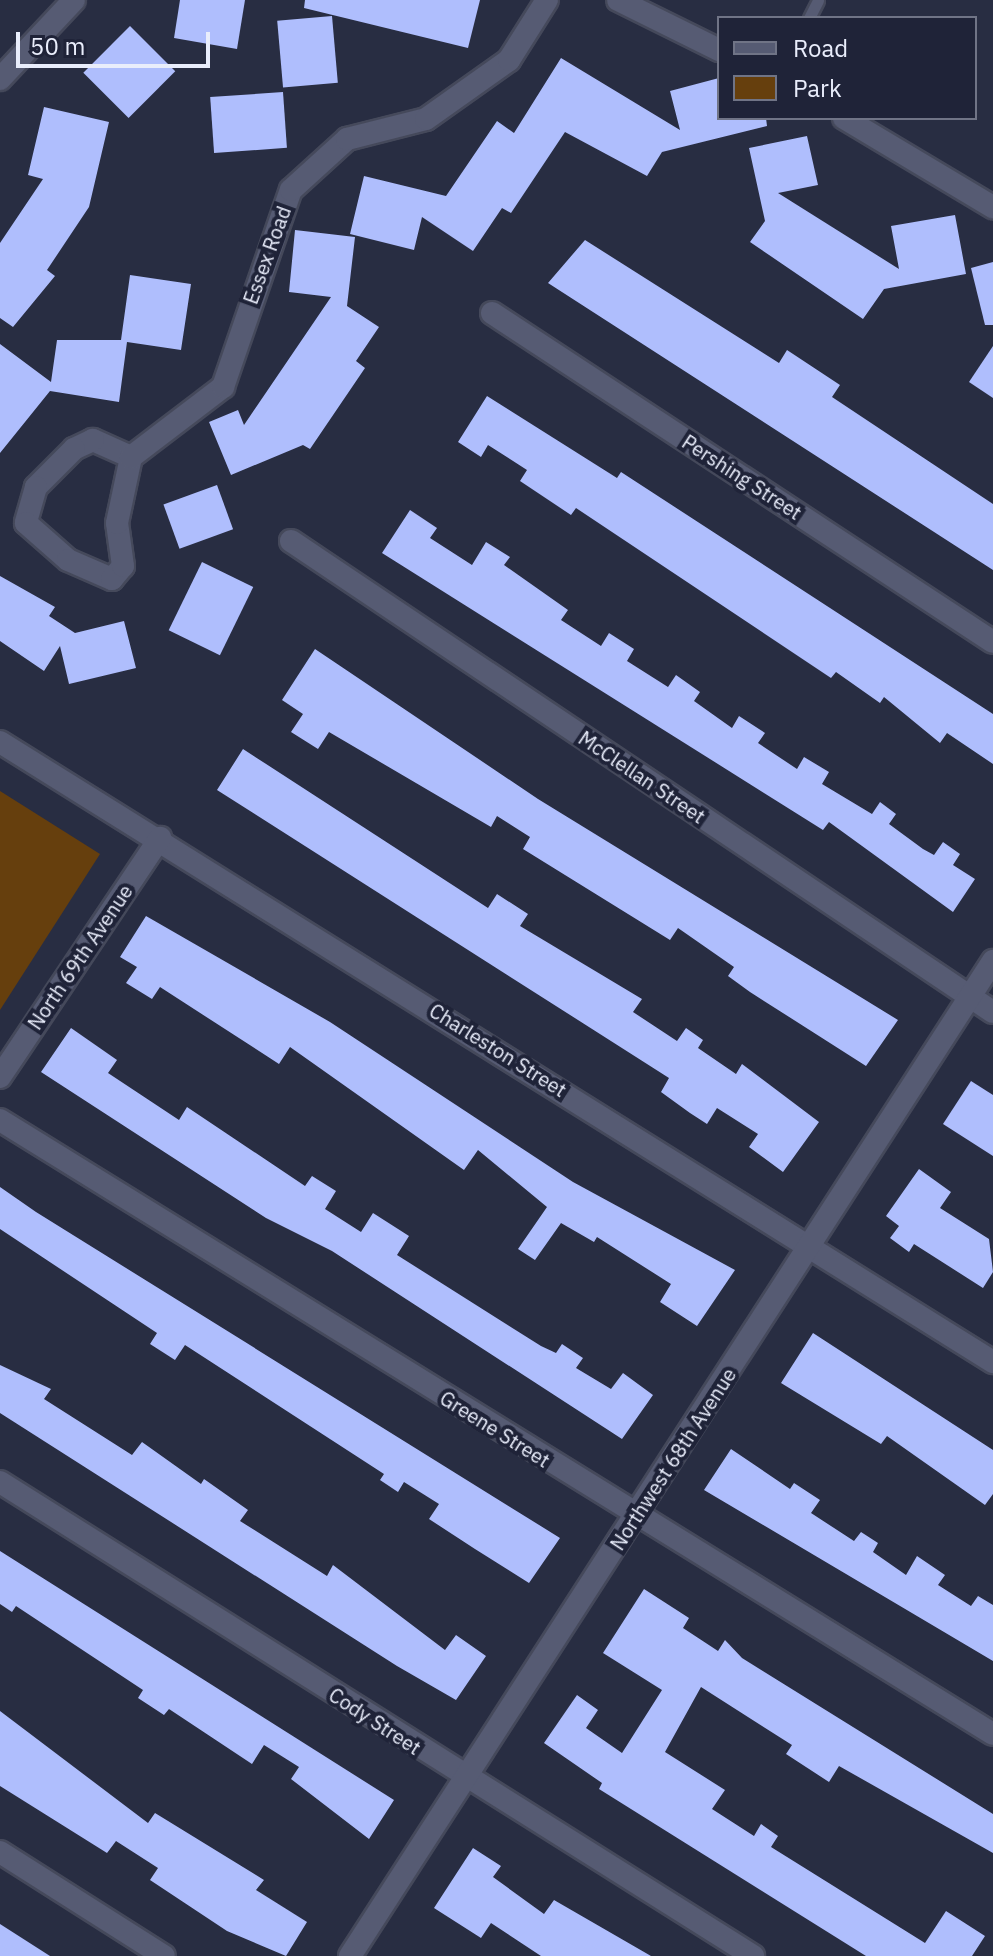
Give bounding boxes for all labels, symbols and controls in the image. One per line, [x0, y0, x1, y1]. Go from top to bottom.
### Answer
scale bar [20, 16, 214, 66]
legend [717, 16, 977, 120]
text: 50 m [30, 30, 85, 62]
text: Road [793, 32, 848, 64]
text: Park [793, 72, 842, 104]
street label: Essex Road [238, 203, 296, 307]
street label: Pershing Street [678, 429, 806, 525]
street label: McClellan Street [574, 726, 710, 828]
street label: North 69th Avenue [23, 880, 137, 1034]
street label: Charleston Street [425, 998, 571, 1102]
street label: Northwest 68th Avenue [605, 1363, 741, 1555]
street label: Greene Street [436, 1386, 554, 1472]
street label: Cody Street [325, 1682, 425, 1760]

